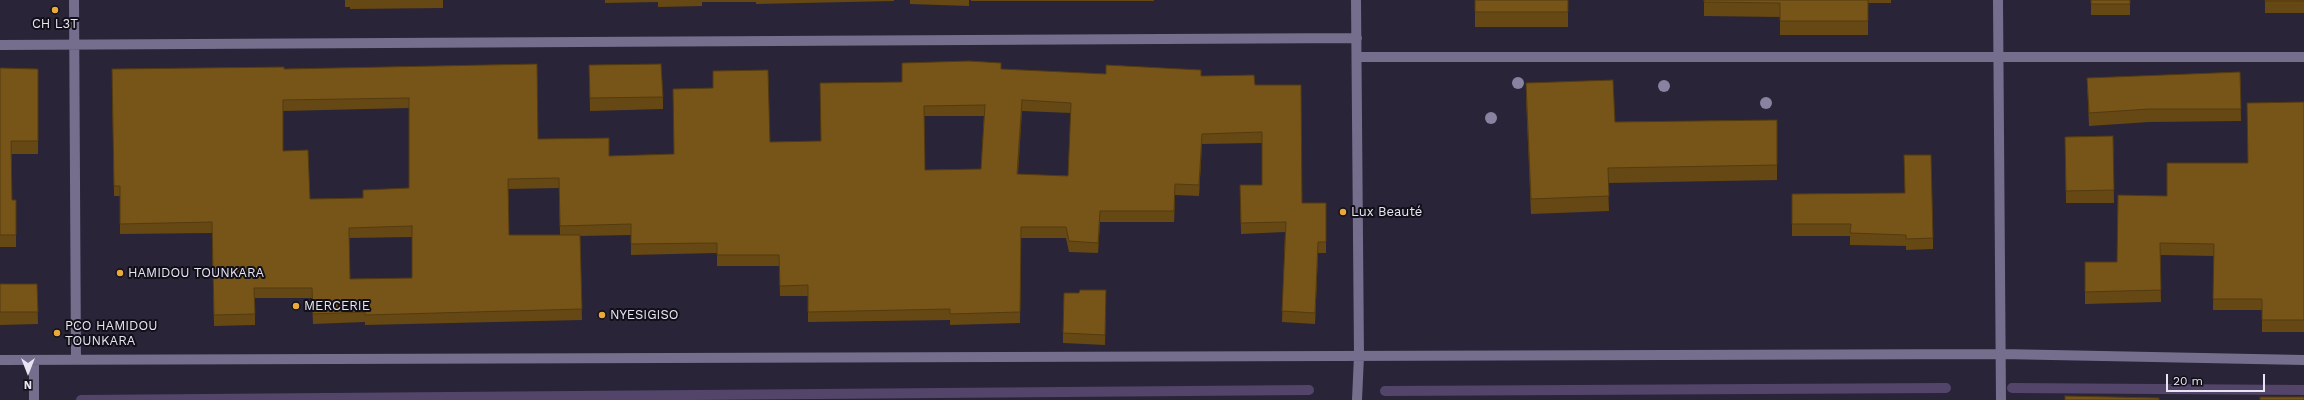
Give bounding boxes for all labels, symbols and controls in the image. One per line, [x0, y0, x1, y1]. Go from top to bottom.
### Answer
marker: CH L3T [50, 5, 60, 15]
place label: CH L3T [32, 16, 78, 32]
place label: Lux Beauté [1351, 204, 1422, 220]
marker: Lux Beauté [1338, 207, 1348, 217]
place label: HAMIDOU TOUNKARA [128, 265, 264, 281]
marker: HAMIDOU TOUNKARA [115, 268, 125, 278]
place label: MERCERIE [304, 298, 370, 314]
marker: MERCERIE [291, 301, 301, 311]
place label: NYESIGISO [610, 307, 679, 323]
marker: NYESIGISO [597, 310, 607, 320]
place label: PCO HAMIDOU TOUNKARA [65, 318, 157, 349]
marker: PCO HAMIDOU TOUNKARA [52, 328, 62, 338]
north arrow [8, 352, 48, 392]
scale bar [2168, 366, 2267, 392]
text: 20 m [2173, 374, 2203, 388]
text: N [24, 378, 32, 391]

